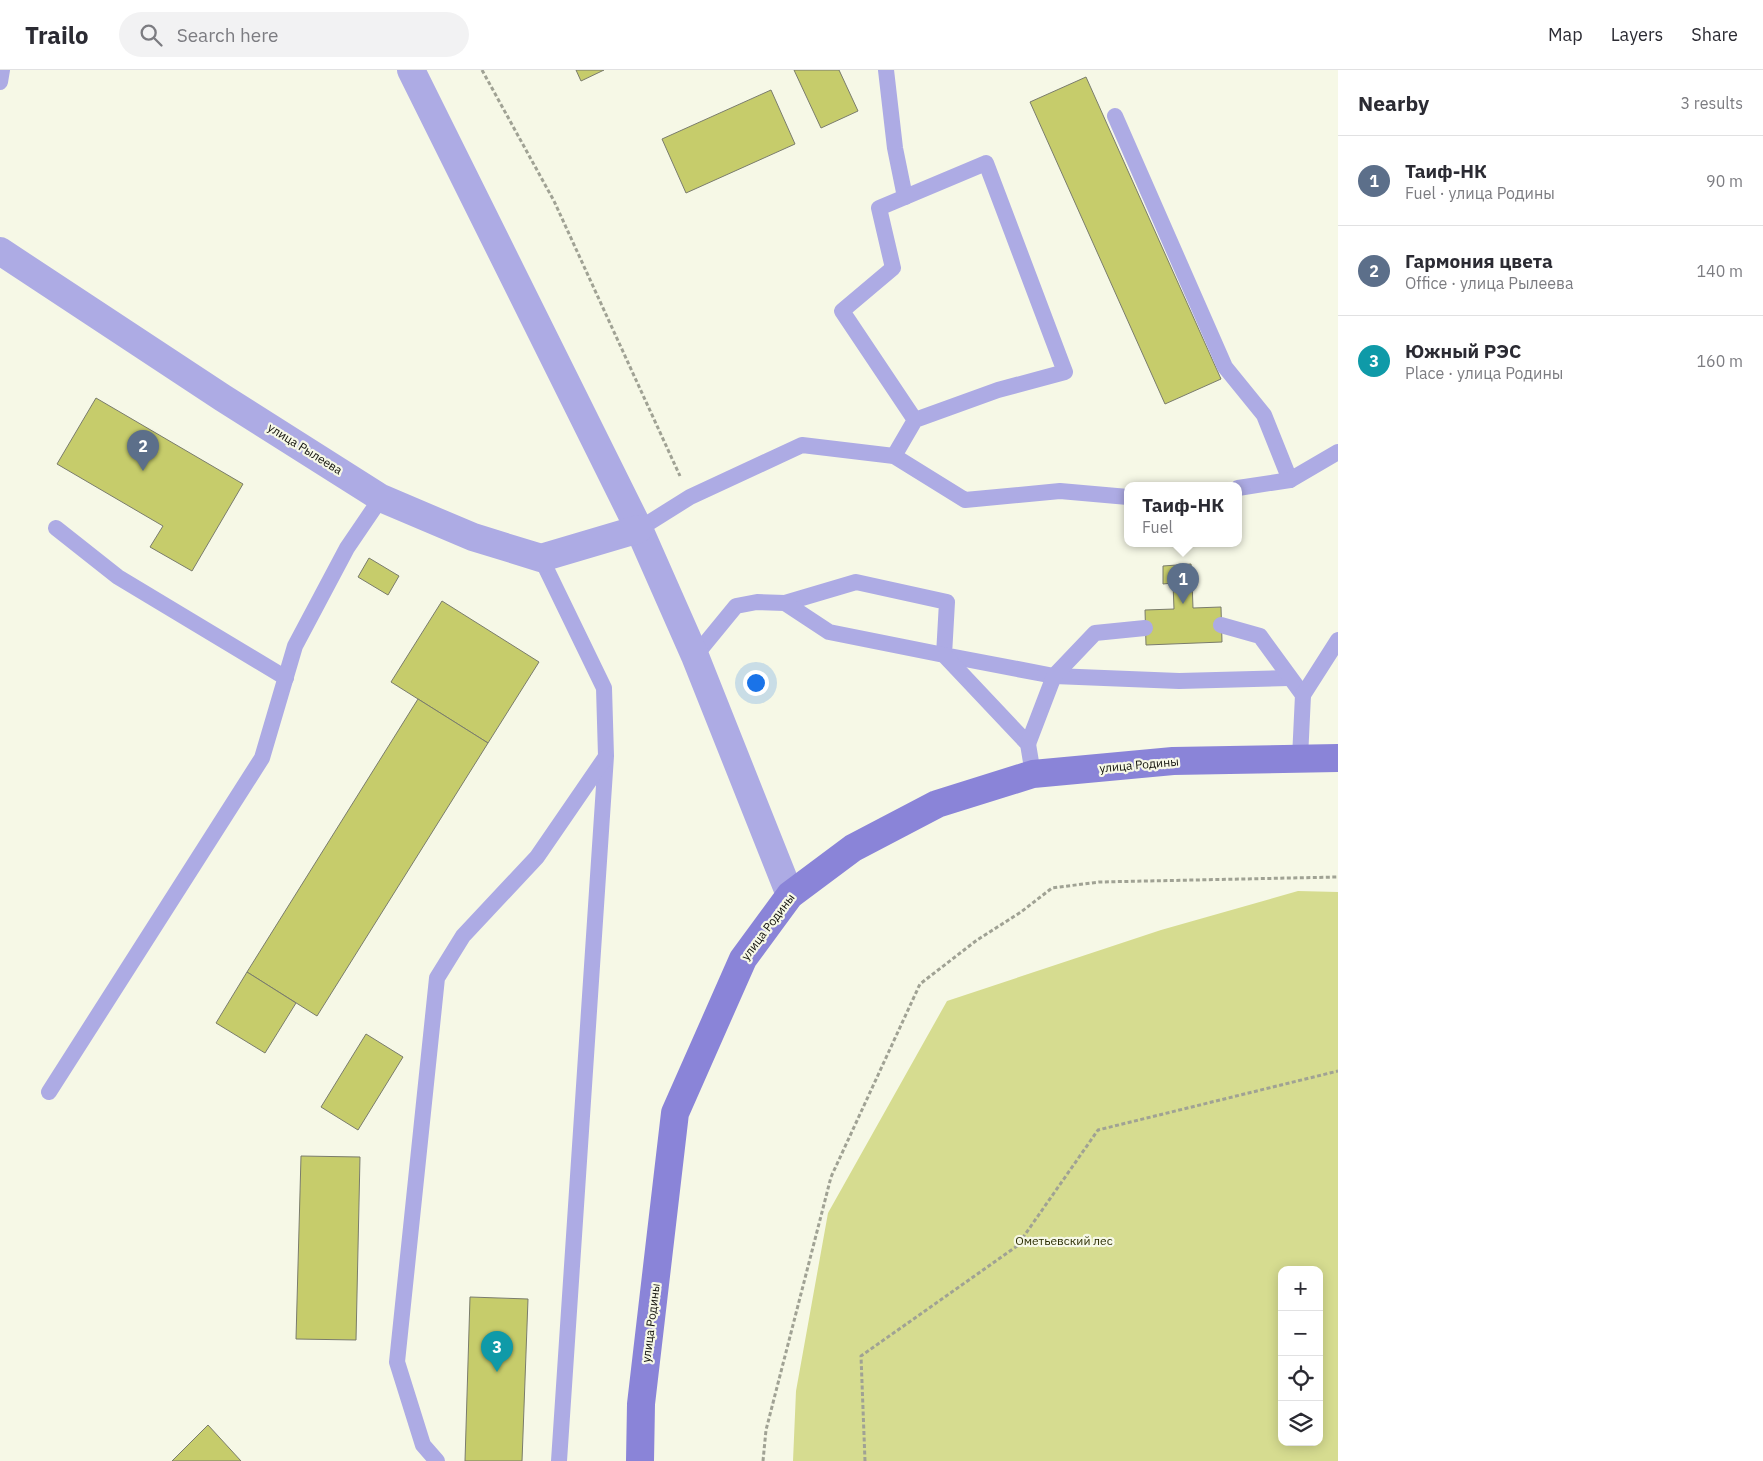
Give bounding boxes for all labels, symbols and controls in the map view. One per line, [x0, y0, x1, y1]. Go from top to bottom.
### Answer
search box [119, 12, 469, 57]
text: Trailo [25, 19, 89, 51]
icon: search [137, 21, 165, 49]
text: Search here [177, 23, 278, 47]
text: Map [1548, 23, 1583, 46]
text: Layers [1611, 23, 1663, 46]
text: Share [1691, 23, 1738, 46]
text: Nearby [1358, 89, 1429, 117]
text: 3 results [1680, 93, 1743, 113]
text: Таиф-НК [1405, 159, 1487, 183]
text: 1 [1369, 171, 1379, 191]
text: 90 m [1706, 171, 1743, 191]
text: Fuel · улица Родины [1405, 183, 1555, 203]
text: Гармония цвета [1405, 249, 1553, 273]
text: 2 [1369, 261, 1379, 281]
text: 140 m [1696, 261, 1743, 281]
text: Office · улица Рылеева [1405, 273, 1573, 293]
text: Южный РЭС [1405, 339, 1521, 363]
text: 3 [1369, 351, 1379, 371]
text: 160 m [1696, 351, 1743, 371]
text: Place · улица Родины [1405, 363, 1563, 383]
street label: улица Рылеева [265, 420, 346, 478]
pin: 2 [127, 430, 159, 471]
popup [1124, 482, 1242, 547]
text: Таиф-НК [1142, 493, 1224, 517]
text: Fuel [1142, 517, 1173, 537]
pin: 1 [1167, 563, 1199, 604]
your location [743, 670, 769, 696]
street label: улица Родины [1099, 754, 1179, 775]
street label: улица Родины [738, 890, 798, 963]
park label: Ометьевский лес [1015, 1233, 1113, 1248]
map controls [1278, 1266, 1323, 1446]
button: + [1278, 1266, 1323, 1311]
street label: улица Родины [638, 1282, 663, 1363]
button: − [1278, 1311, 1323, 1356]
pin: 3 [481, 1331, 513, 1372]
button: locate [1278, 1356, 1323, 1401]
button: layers [1278, 1401, 1323, 1446]

